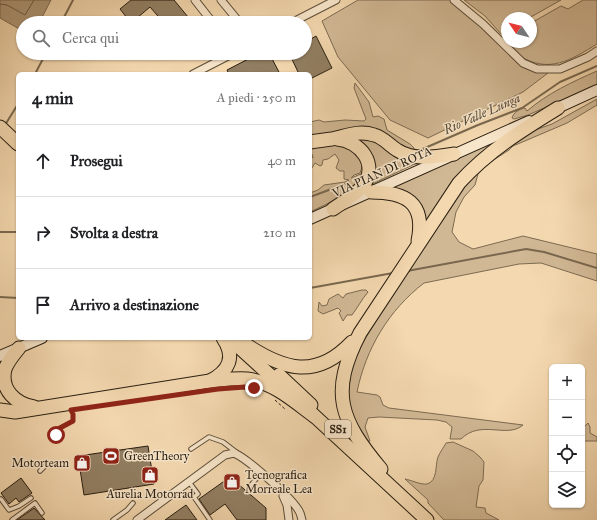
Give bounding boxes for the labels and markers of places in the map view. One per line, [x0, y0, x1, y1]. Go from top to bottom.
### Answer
sports icon: GreenTheory [101, 446, 121, 466]
place label: GreenTheory [124, 449, 190, 463]
shop icon: Motorteam [72, 453, 92, 473]
place label: Motorteam [11, 456, 69, 470]
shop icon: Aurelia Motorrad [140, 465, 160, 485]
place label: Tecnografica Morreale Lea [245, 468, 313, 496]
shop icon: Tecnografica Morreale Lea [222, 472, 242, 492]
place label: Aurelia Motorrad [106, 487, 193, 501]

